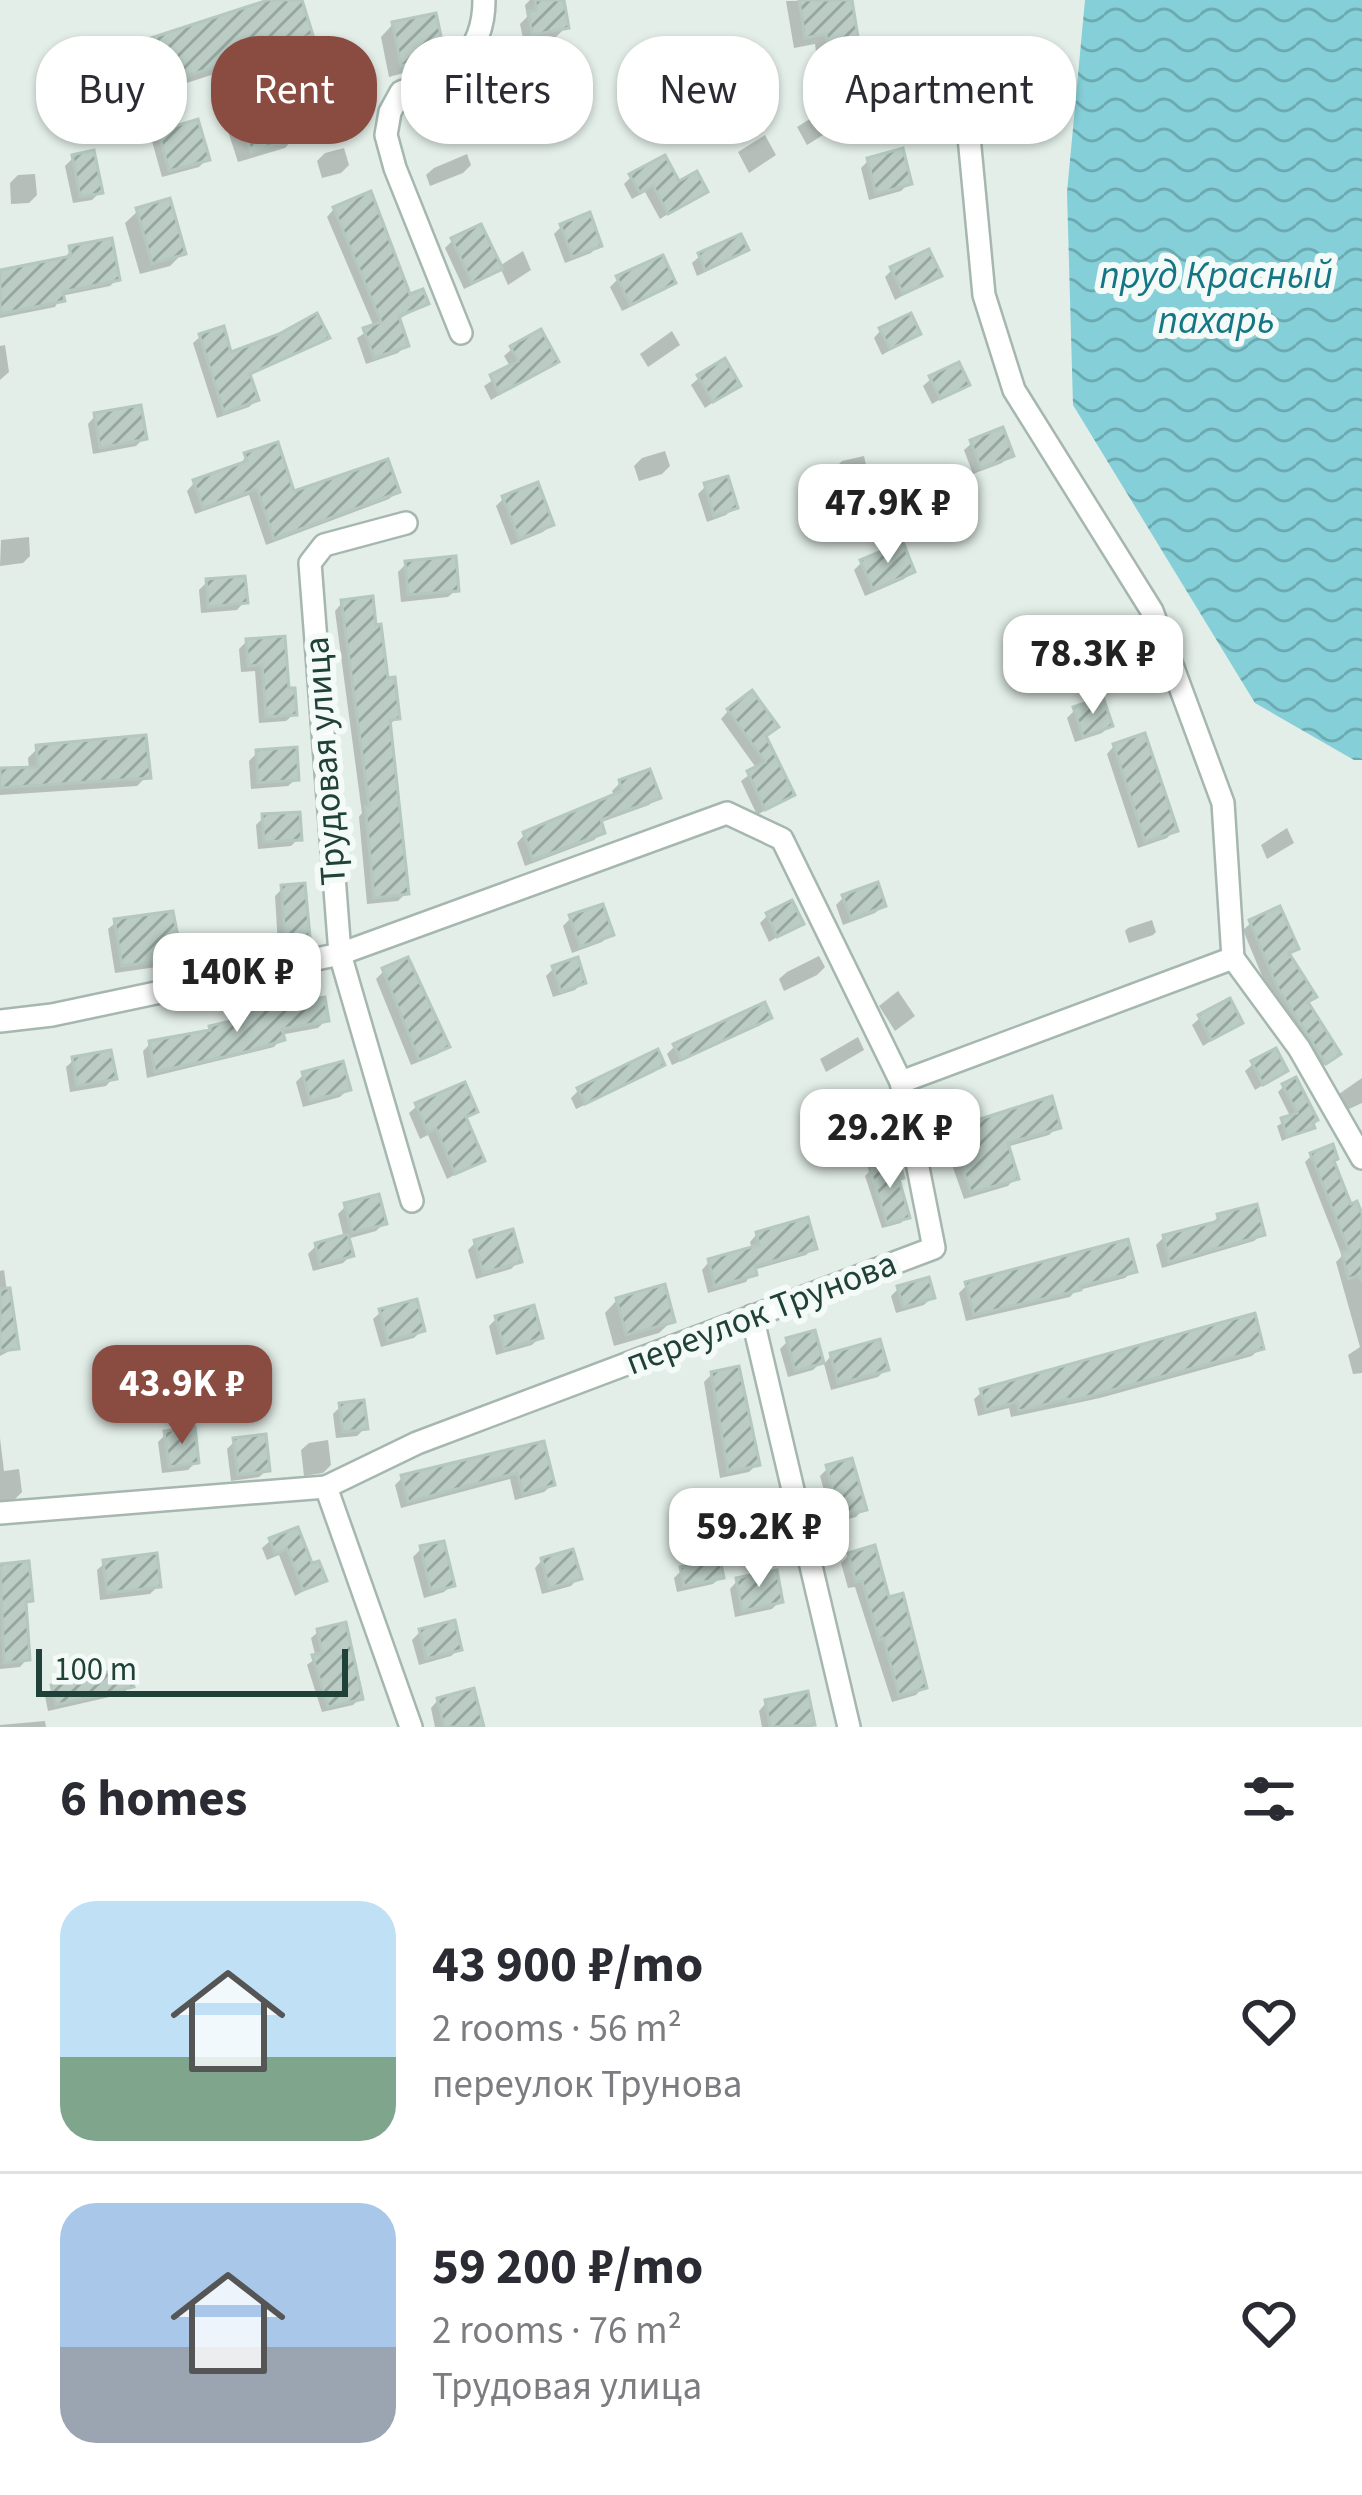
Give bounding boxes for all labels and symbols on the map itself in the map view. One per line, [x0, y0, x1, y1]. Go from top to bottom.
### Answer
water label: пруд Красный пахарь [1099, 248, 1333, 349]
pin: 47.9K ₽ [777, 464, 999, 566]
pin: 78.3K ₽ [982, 615, 1204, 717]
street label: Трудовая улица [291, 635, 359, 887]
pin: 140K ₽ [139, 933, 335, 1035]
pin: 29.2K ₽ [779, 1089, 1001, 1191]
street label: переулок Трунова [618, 1238, 904, 1388]
pin: 43.9K ₽ [71, 1345, 293, 1447]
pin: 59.2K ₽ [648, 1488, 870, 1590]
scale bar [36, 1643, 348, 1696]

